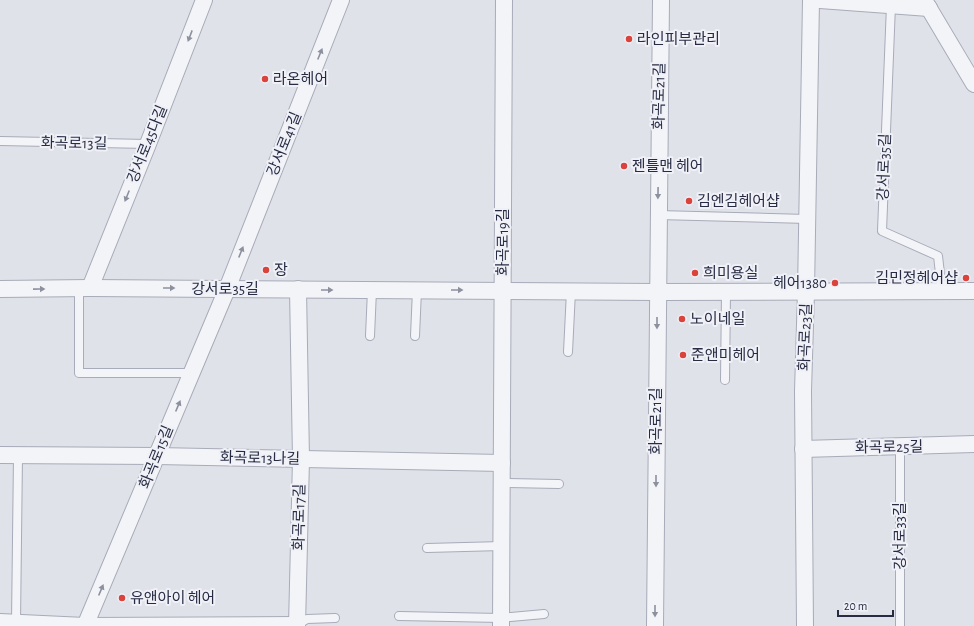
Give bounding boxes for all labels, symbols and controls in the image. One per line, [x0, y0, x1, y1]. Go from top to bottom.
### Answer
one-way arrow [186, 31, 192, 43]
place label: 라인피부관리 [637, 31, 720, 47]
marker: 라인피부관리 [624, 34, 634, 44]
one-way arrow [317, 48, 323, 59]
street label: 화곡로21길 [650, 62, 668, 130]
place label: 라온헤어 [273, 71, 328, 87]
marker: 라온헤어 [260, 74, 270, 84]
street label: 강서로45다길 [124, 103, 170, 185]
street label: 강서로41길 [264, 110, 304, 178]
street label: 강서로35길 [875, 133, 893, 201]
street label: 화곡로13길 [41, 134, 107, 152]
place label: 젠틀맨 헤어 [632, 158, 703, 174]
marker: 젠틀맨 헤어 [619, 161, 629, 171]
one-way arrow [655, 187, 661, 200]
one-way arrow [123, 191, 129, 203]
place label: 김엔김헤어샵 [697, 193, 780, 209]
marker: 김엔김헤어샵 [684, 196, 694, 206]
street label: 화곡로19길 [495, 208, 511, 276]
one-way arrow [238, 247, 244, 258]
place label: 장 [274, 262, 288, 278]
marker: 장 [261, 265, 271, 275]
place label: 희미용실 [703, 265, 758, 281]
marker: 희미용실 [690, 268, 700, 278]
place label: 김민정헤어샵 [875, 270, 958, 286]
marker: 김민정헤어샵 [961, 273, 971, 283]
place label: 헤어1380 [773, 275, 827, 291]
marker: 헤어1380 [830, 278, 840, 288]
street label: 강서로35길 [191, 281, 259, 297]
one-way arrow [163, 285, 176, 291]
one-way arrow [33, 286, 46, 292]
one-way arrow [321, 287, 334, 293]
one-way arrow [451, 287, 463, 294]
street label: 화곡로23길 [796, 303, 814, 371]
place label: 노이네일 [690, 311, 745, 327]
marker: 노이네일 [677, 314, 687, 324]
one-way arrow [654, 317, 660, 330]
place label: 준앤미헤어 [691, 347, 760, 363]
marker: 준앤미헤어 [678, 350, 688, 360]
street label: 화곡로21길 [648, 387, 664, 455]
one-way arrow [175, 400, 181, 411]
street label: 화곡로15길 [136, 423, 176, 491]
street label: 화곡로25길 [855, 438, 923, 456]
street label: 화곡로13나길 [220, 449, 300, 467]
one-way arrow [653, 475, 659, 488]
street label: 화곡로17길 [290, 484, 308, 550]
street label: 강서로33길 [892, 502, 908, 570]
one-way arrow [98, 584, 104, 596]
place label: 유앤아이 헤어 [130, 590, 215, 606]
scale bar [838, 592, 893, 618]
marker: 유앤아이 헤어 [117, 593, 127, 603]
text: 20 m [844, 600, 867, 612]
one-way arrow [652, 605, 658, 618]

